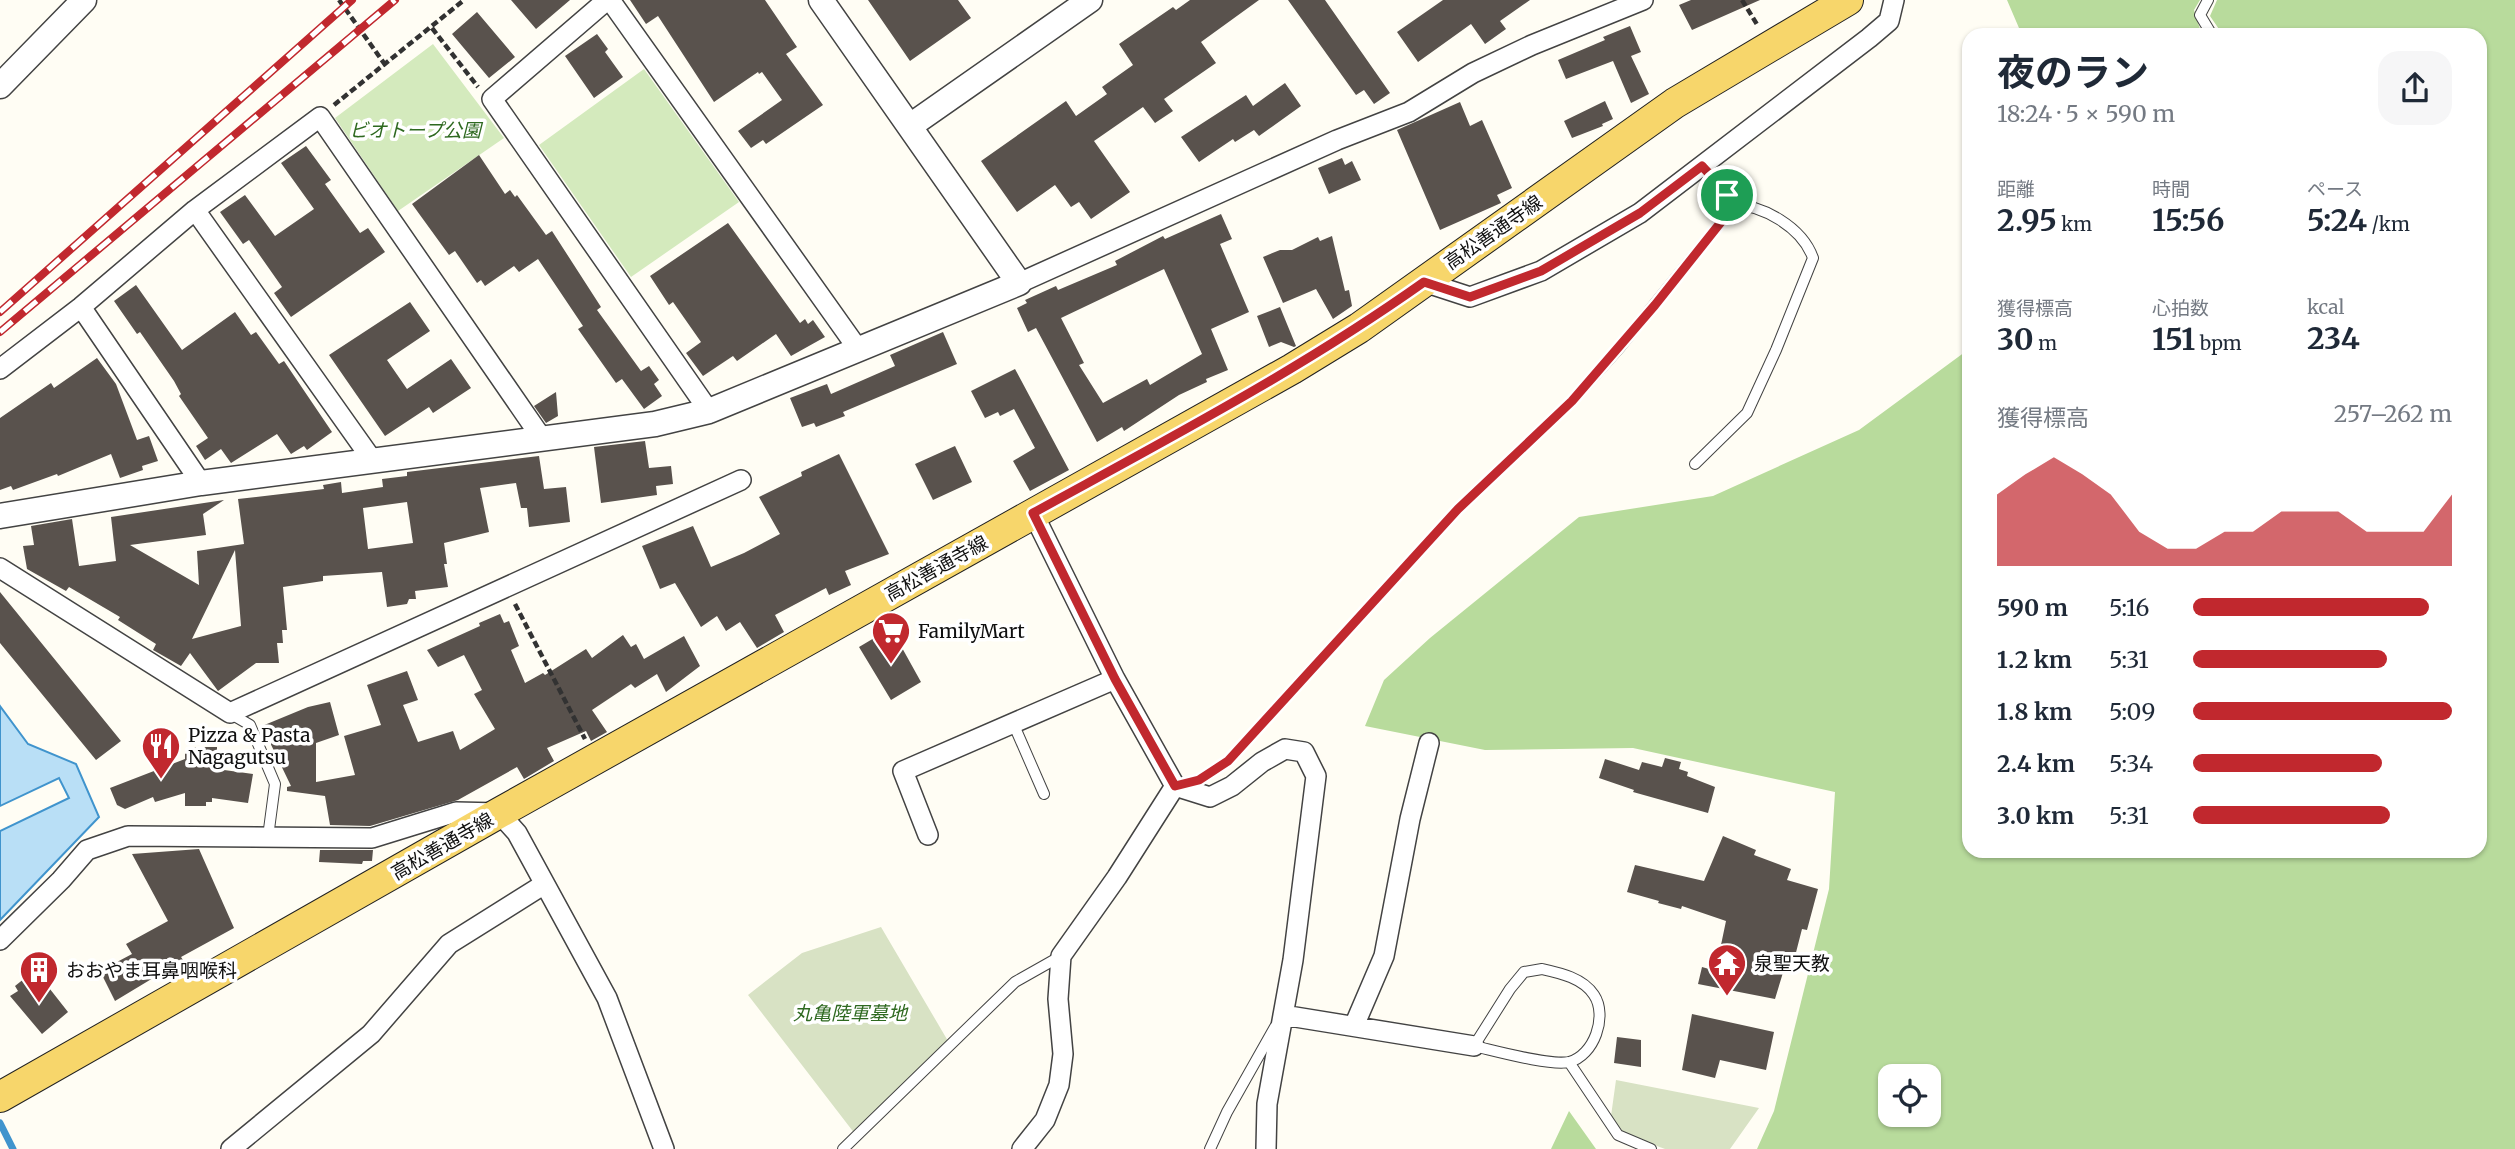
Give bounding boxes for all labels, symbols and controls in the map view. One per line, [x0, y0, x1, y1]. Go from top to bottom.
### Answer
text: 夜のラン [1997, 49, 2149, 96]
button: share [2378, 51, 2452, 125]
text: 18:24 · 5 × 590 m [1997, 99, 2175, 128]
park label: ビオトープ公園 [349, 118, 484, 142]
pin [1697, 165, 1757, 225]
icon: arrive [1708, 176, 1746, 214]
text: 距離 [1997, 177, 2035, 201]
text: 時間 [2152, 177, 2190, 201]
text: ペース [2307, 177, 2363, 201]
street label: 高松善通寺線 [1439, 189, 1547, 275]
text: 2.95 [1997, 201, 2057, 239]
text: 15:56 [2152, 201, 2224, 239]
text: 5:24 [2307, 201, 2367, 239]
text: km [2057, 212, 2092, 236]
text: /km [2367, 212, 2410, 236]
text: kcal [2307, 295, 2344, 319]
text: 獲得標高 [1997, 296, 2073, 320]
text: 心拍数 [2152, 296, 2209, 320]
text: 234 [2307, 319, 2360, 357]
text: 30 [1997, 320, 2034, 358]
text: 151 [2152, 320, 2195, 358]
text: m [2034, 331, 2057, 355]
text: bpm [2195, 331, 2242, 355]
text: 257–262 m [2334, 399, 2452, 428]
text: 獲得標高 [1997, 403, 2089, 432]
street label: 高松善通寺線 [880, 530, 992, 606]
text: 590 m [1997, 593, 2068, 622]
text: 5:16 [2109, 593, 2149, 622]
supermarket icon: FamilyMart [870, 610, 912, 665]
place label: FamilyMart [918, 619, 1025, 643]
text: 1.2 km [1997, 645, 2072, 674]
text: 5:31 [2109, 645, 2149, 674]
text: 1.8 km [1997, 697, 2072, 726]
text: 5:09 [2109, 697, 2155, 726]
place label: Pizza & Pasta Nagagutsu [188, 723, 310, 769]
restaurant icon: Pizza & Pasta Nagagutsu [140, 725, 182, 780]
text: 2.4 km [1997, 749, 2075, 778]
text: 5:34 [2109, 749, 2153, 778]
text: 3.0 km [1997, 801, 2074, 830]
text: 5:31 [2109, 801, 2149, 830]
street label: 高松善通寺線 [387, 807, 497, 885]
temple icon: 泉聖天教 [1706, 942, 1748, 997]
building icon: おおやま耳鼻咽喉科 [18, 949, 60, 1004]
place label: 泉聖天教 [1754, 951, 1830, 975]
place label: おおやま耳鼻咽喉科 [66, 958, 237, 982]
park label: 丸亀陸軍墓地 [793, 1001, 909, 1025]
map controls [1878, 1064, 1941, 1127]
button: locate [1878, 1064, 1941, 1127]

